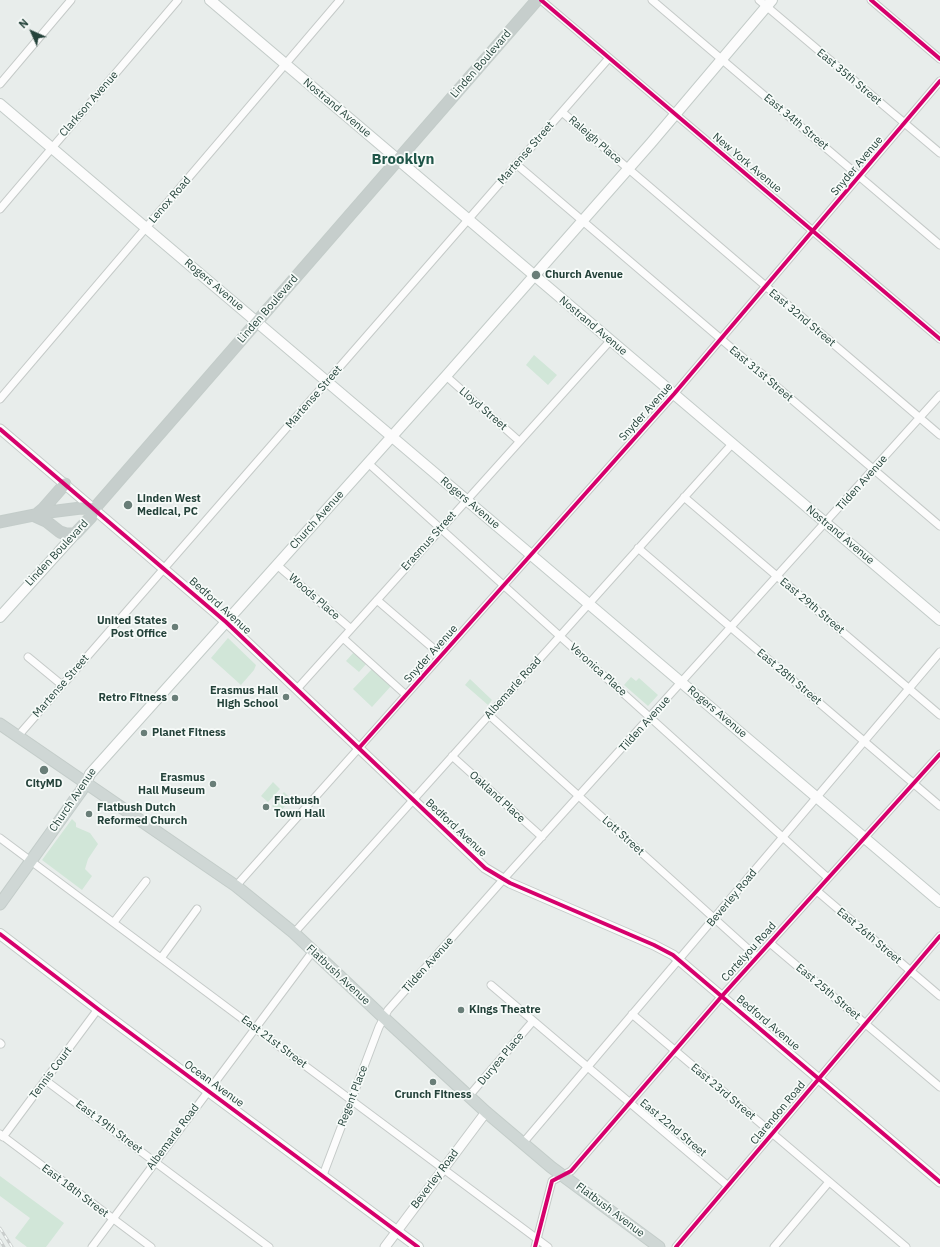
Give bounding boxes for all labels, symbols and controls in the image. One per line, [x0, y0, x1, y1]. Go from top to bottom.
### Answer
north arrow [12, 12, 52, 52]
text: N [16, 16, 31, 31]
street label: Linden Boulevard [448, 27, 514, 101]
street label: East 35th Street [814, 46, 884, 108]
street label: Clarkson Avenue [57, 69, 121, 139]
street label: Nostrand Avenue [300, 76, 374, 140]
street label: East 34th Street [761, 91, 831, 153]
street label: Raleigh Place [566, 113, 624, 167]
street label: Martense Street [495, 119, 557, 187]
street label: New York Avenue [710, 130, 784, 196]
street label: Snyder Avenue [828, 134, 886, 198]
district label: Brooklyn [372, 151, 434, 169]
street label: Lenox Road [146, 174, 194, 226]
street label: Rogers Avenue [182, 256, 246, 314]
place label: Church Avenue [545, 268, 623, 282]
marker: Church Avenue [530, 269, 542, 281]
street label: Linden Boulevard [235, 272, 301, 346]
street label: East 32nd Street [766, 286, 838, 350]
street label: Nostrand Avenue [556, 294, 630, 358]
street label: East 31st Street [726, 344, 796, 404]
street label: Martense Street [283, 363, 345, 431]
street label: Snyder Avenue [616, 380, 676, 444]
street label: Lloyd Street [456, 385, 510, 433]
street label: Tilden Avenue [834, 453, 890, 513]
street label: Rogers Avenue [438, 474, 502, 532]
street label: Church Avenue [287, 488, 347, 552]
place label: Linden West Medical, PC [137, 492, 201, 518]
marker: Linden West Medical, PC [122, 499, 134, 511]
street label: Nostrand Avenue [803, 503, 877, 567]
street label: Erasmus Street [399, 508, 459, 574]
street label: Linden Boulevard [23, 517, 91, 589]
street label: Woods Place [286, 571, 342, 623]
street label: Bedford Avenue [186, 575, 254, 637]
street label: East 29th Street [777, 575, 847, 637]
place label: United States Post Office [97, 614, 167, 640]
marker: United States Post Office [170, 622, 180, 632]
street label: Snyder Avenue [401, 622, 461, 686]
street label: Veronica Place [567, 641, 629, 699]
street label: East 28th Street [754, 646, 824, 708]
street label: Martense Street [30, 652, 92, 720]
street label: Albemarle Road [482, 654, 544, 722]
street label: Rogers Avenue [685, 683, 749, 741]
place label: Erasmus Hall High School [210, 684, 278, 710]
place label: Retro Fitness [99, 691, 167, 705]
marker: Erasmus Hall High School [281, 692, 291, 702]
marker: Retro Fitness [170, 693, 180, 703]
street label: Tilden Avenue [617, 694, 673, 754]
place label: Planet Fitness [152, 726, 226, 740]
marker: Planet Fitness [139, 728, 149, 738]
marker: CityMD [38, 764, 50, 776]
street label: Church Avenue [47, 765, 99, 835]
street label: Oakland Place [466, 768, 528, 826]
place label: Erasmus Hall Museum [138, 771, 205, 797]
place label: CityMD [25, 777, 63, 791]
marker: Erasmus Hall Museum [208, 779, 218, 789]
place label: Flatbush Town Hall [274, 794, 325, 820]
street label: Bedford Avenue [423, 796, 489, 860]
place label: Flatbush Dutch Reformed Church [97, 801, 187, 827]
marker: Flatbush Town Hall [261, 802, 271, 812]
marker: Flatbush Dutch Reformed Church [84, 809, 94, 819]
street label: Lott Street [599, 814, 647, 858]
street label: Beverley Road [704, 867, 760, 929]
street label: East 26th Street [834, 905, 904, 967]
street label: Cortelyou Road [719, 920, 779, 984]
street label: Tilden Avenue [400, 935, 456, 995]
street label: Flatbush Avenue [303, 942, 373, 1008]
street label: East 25th Street [793, 961, 863, 1023]
street label: Bedford Avenue [734, 993, 802, 1053]
place label: Kings Theatre [469, 1003, 541, 1017]
marker: Kings Theatre [456, 1005, 466, 1015]
street label: East 21st Street [238, 1013, 310, 1071]
street label: Duryea Place [475, 1030, 527, 1088]
street label: Tennis Court [27, 1044, 75, 1102]
street label: Ocean Avenue [182, 1058, 246, 1110]
street label: East 23rd Street [688, 1061, 758, 1123]
street label: Regent Place [335, 1064, 371, 1128]
marker: Crunch Fitness [428, 1077, 438, 1087]
street label: Clarendon Road [748, 1079, 808, 1147]
place label: Crunch Fitness [394, 1088, 472, 1102]
street label: East 22nd Street [637, 1096, 709, 1160]
street label: East 19th Street [73, 1098, 145, 1156]
street label: Albemarle Road [144, 1102, 202, 1172]
street label: Beverley Road [408, 1147, 462, 1211]
street label: East 18th Street [39, 1162, 111, 1220]
street label: Flatbush Avenue [573, 1180, 647, 1240]

